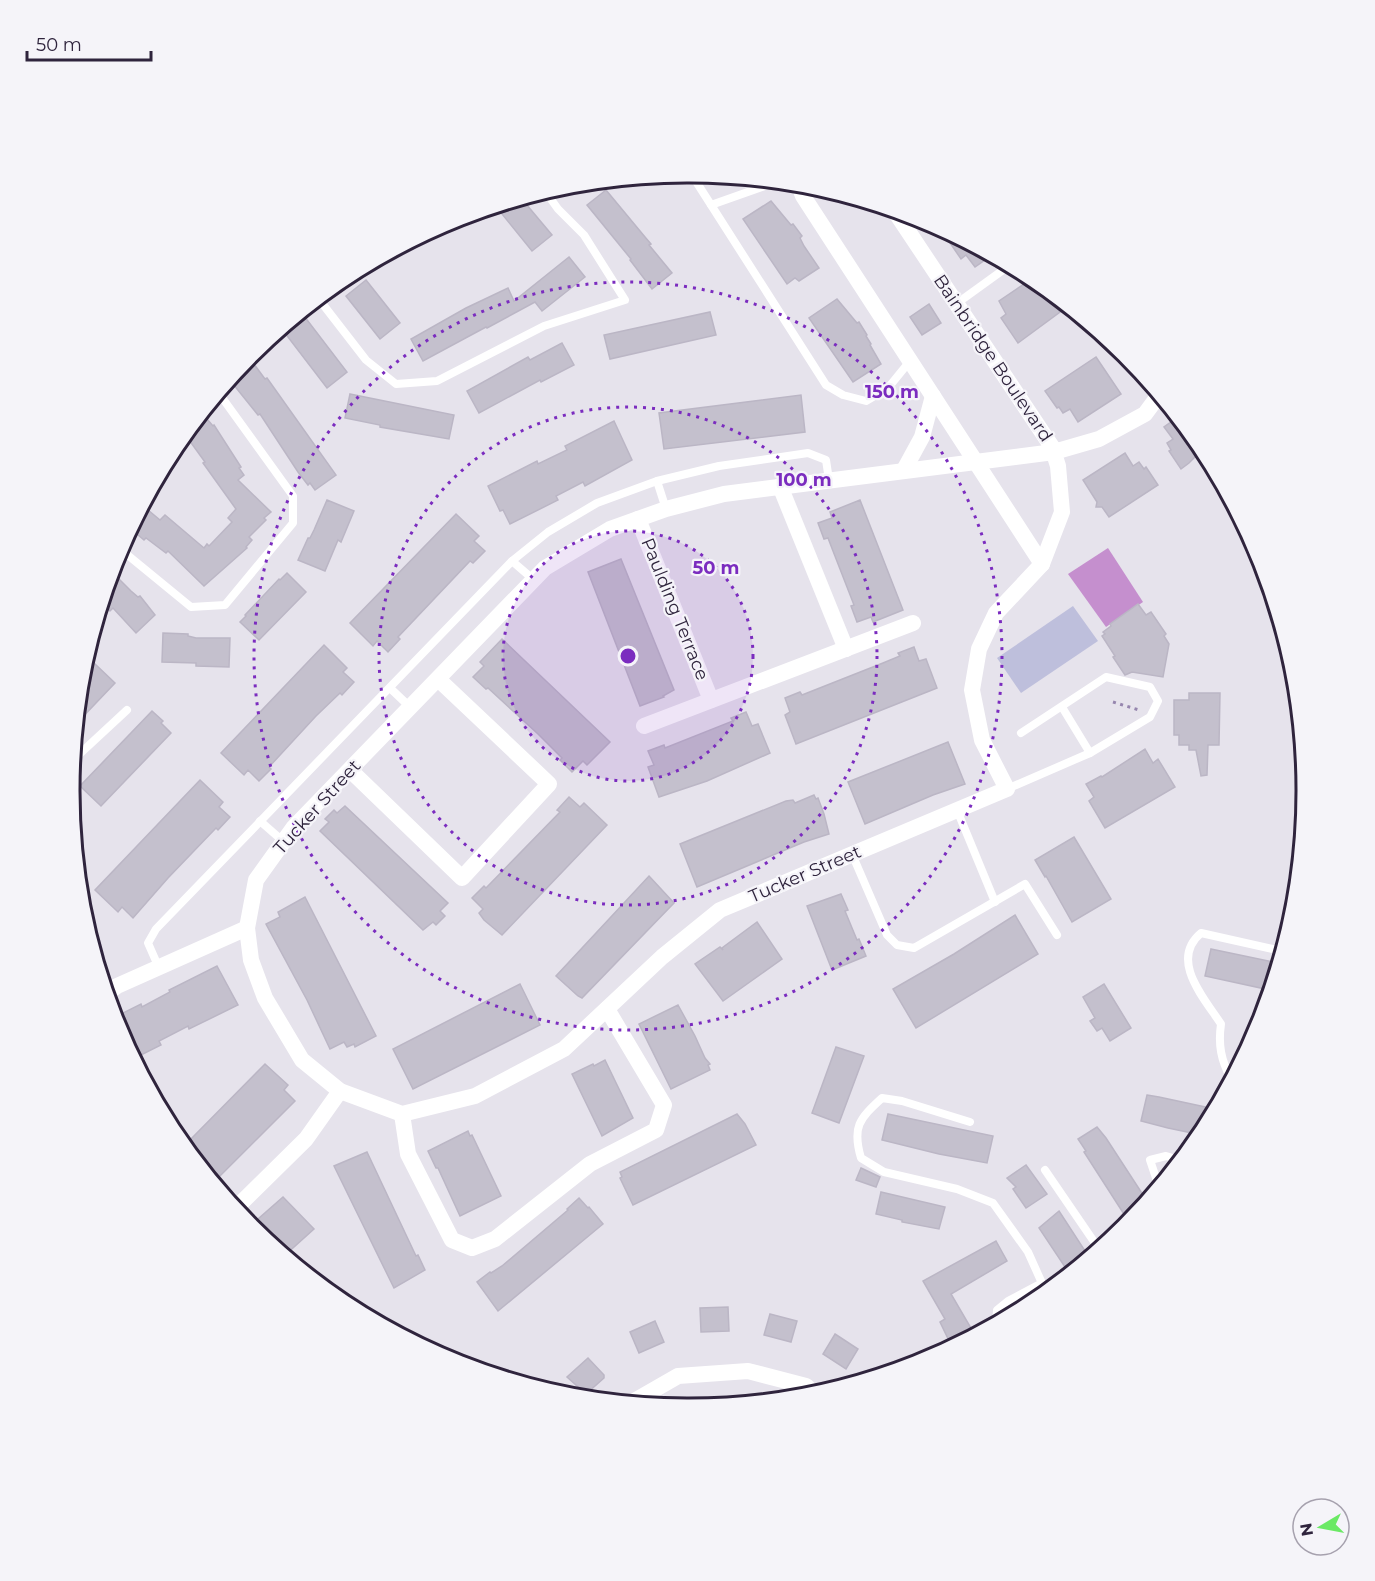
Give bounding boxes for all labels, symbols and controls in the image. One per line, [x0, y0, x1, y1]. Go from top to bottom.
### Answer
scale bar [27, 24, 152, 62]
text: 50 m [36, 34, 82, 56]
street label: Bainbridge Boulevard [929, 270, 1057, 446]
text: 150 m [865, 381, 919, 403]
text: 100 m [776, 469, 832, 491]
street label: Paulding Terrace [636, 535, 714, 684]
text: 50 m [693, 557, 739, 579]
centre of rings [618, 646, 638, 666]
street label: Tucker Street [269, 755, 365, 859]
street label: Tucker Street [746, 840, 864, 908]
north arrow [1291, 1497, 1351, 1557]
text: N [1296, 1521, 1317, 1538]

